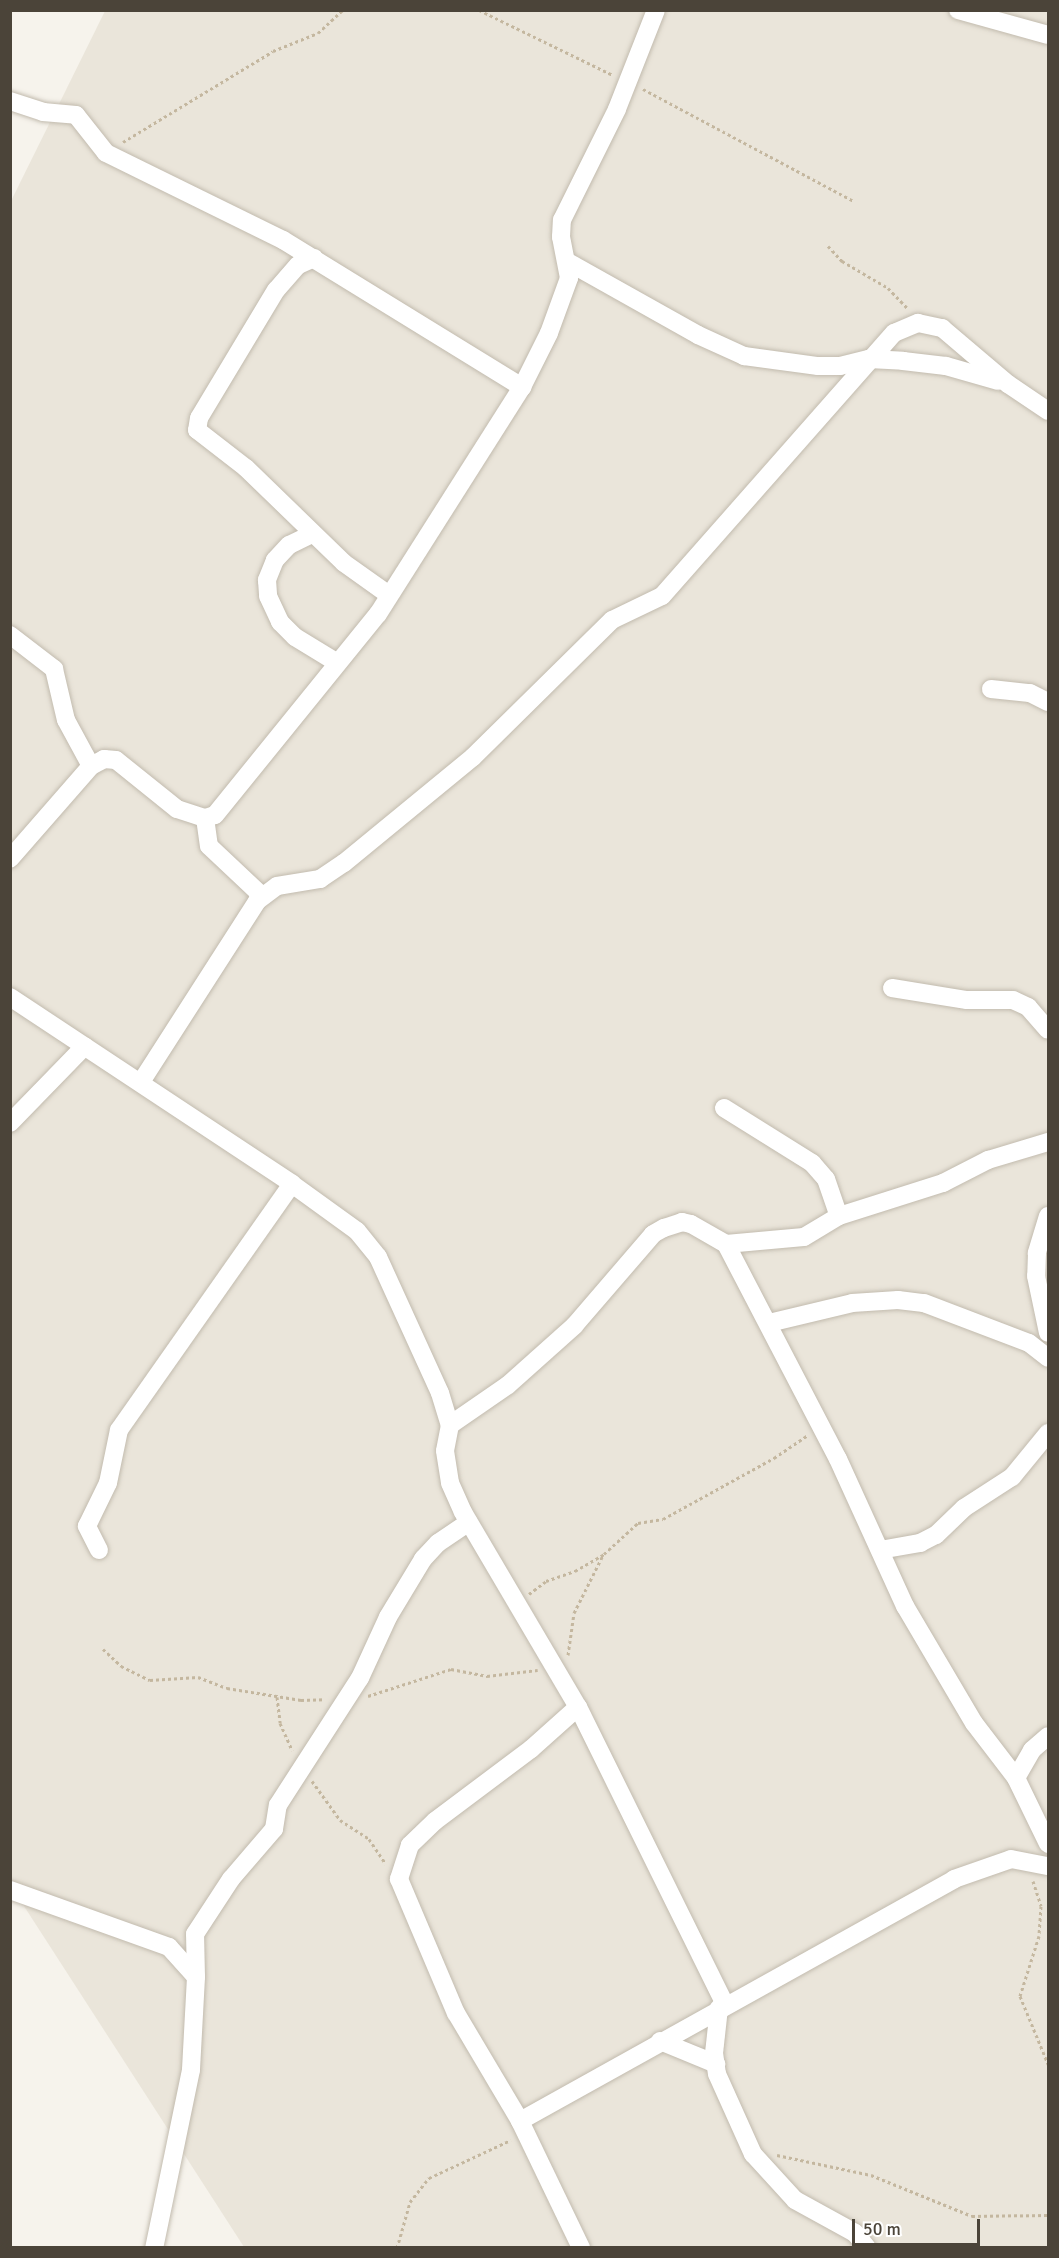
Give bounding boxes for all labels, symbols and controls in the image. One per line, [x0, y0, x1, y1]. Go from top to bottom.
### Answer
scale bar [855, 2207, 982, 2245]
text: 50 m [863, 2218, 901, 2240]

